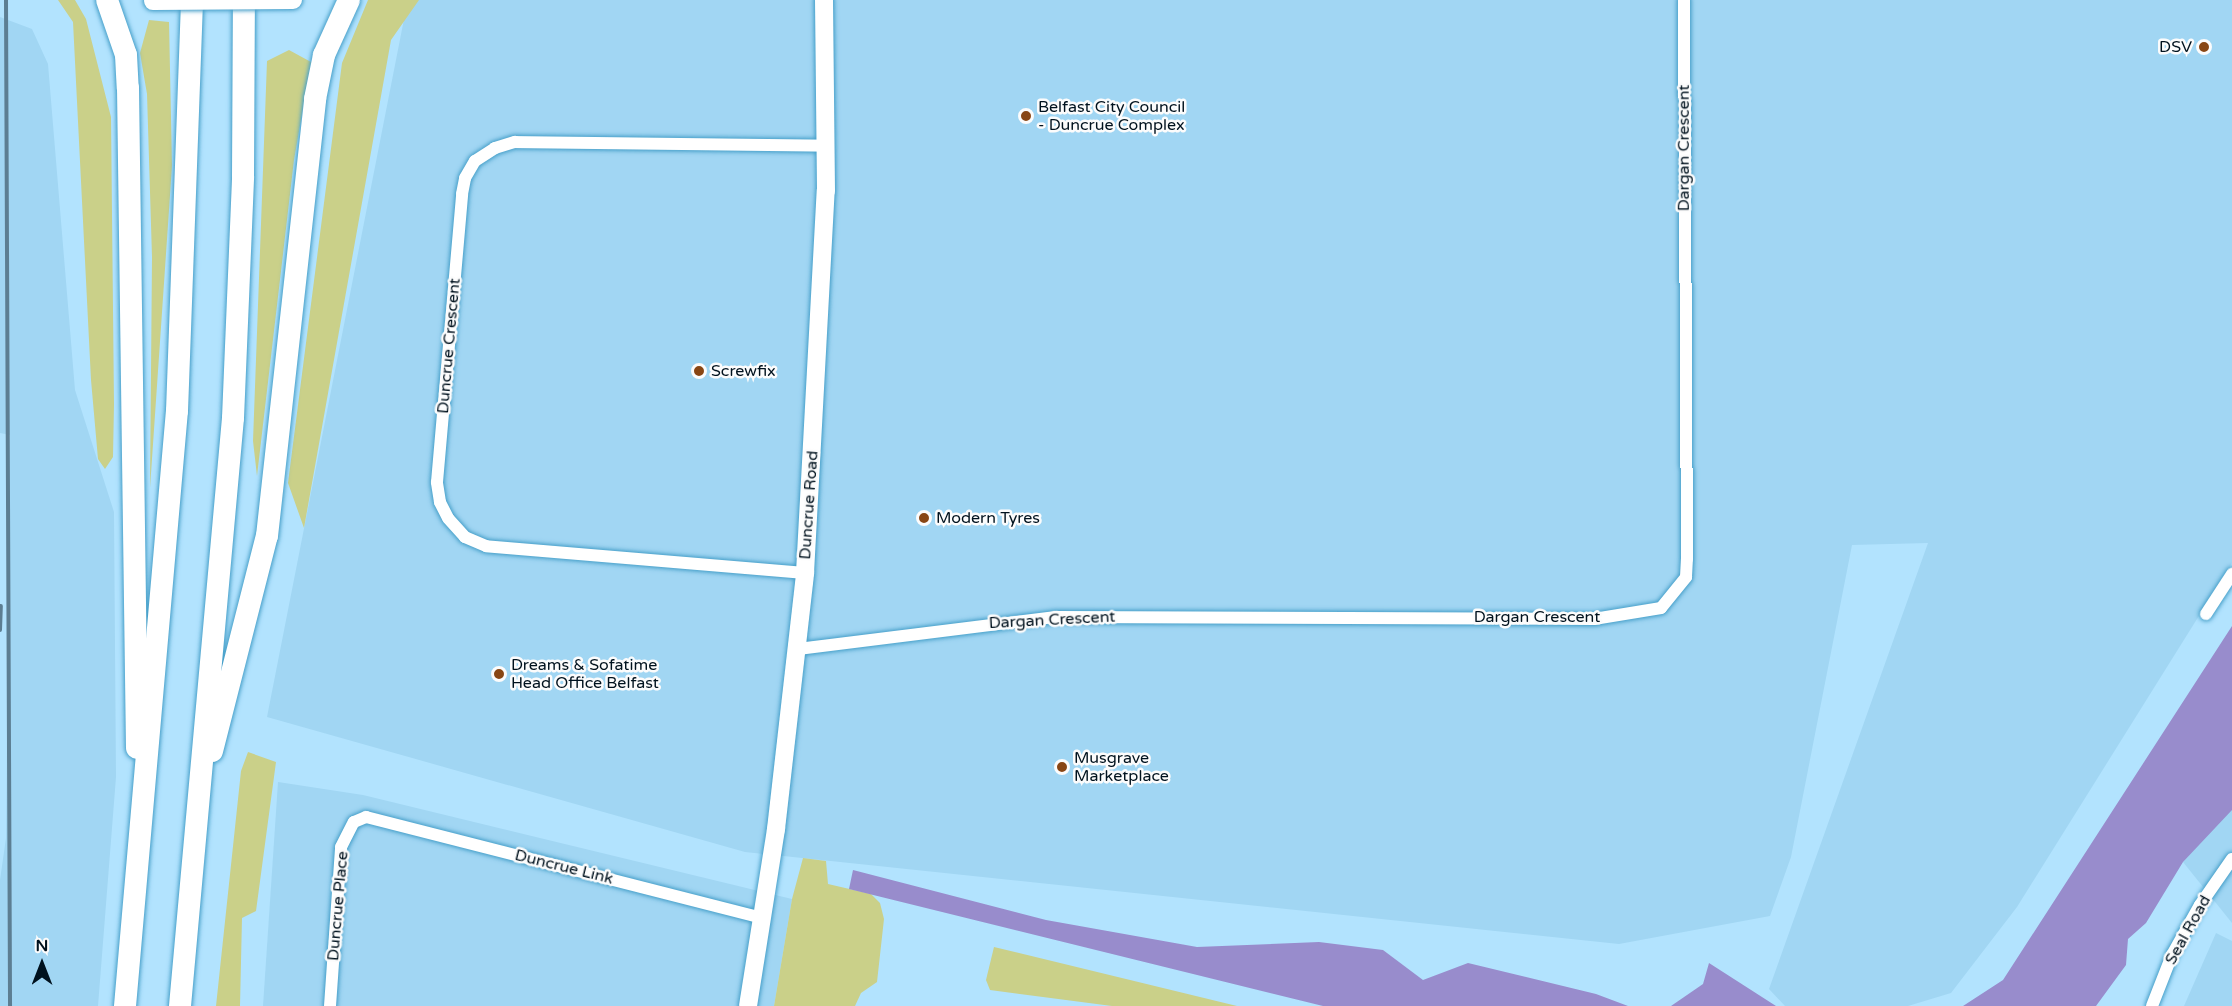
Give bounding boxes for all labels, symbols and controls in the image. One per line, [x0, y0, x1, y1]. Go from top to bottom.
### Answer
place label: DSV [2159, 37, 2192, 57]
marker: DSV [2197, 40, 2211, 54]
street label: Dargan Crescent [1674, 85, 1694, 211]
place label: Belfast City Council - Duncrue Complex [1038, 97, 1185, 135]
marker: Belfast City Council - Duncrue Complex [1019, 109, 1033, 123]
street label: Duncrue Crescent [434, 278, 464, 414]
place label: Screwfix [711, 361, 776, 381]
marker: Screwfix [692, 364, 706, 378]
street label: Duncrue Road [796, 450, 822, 560]
place label: Modern Tyres [936, 508, 1040, 528]
marker: Modern Tyres [917, 511, 931, 525]
street label: Dargan Crescent [988, 607, 1116, 633]
street label: Dargan Crescent [1474, 607, 1600, 627]
place label: Dreams & Sofatime Head Office Belfast [511, 655, 659, 693]
marker: Dreams & Sofatime Head Office Belfast [492, 667, 506, 681]
place label: Musgrave Marketplace [1074, 748, 1169, 786]
marker: Musgrave Marketplace [1055, 760, 1069, 774]
street label: Duncrue Link [513, 846, 615, 888]
street label: Duncrue Place [324, 850, 352, 962]
street label: Seal Road [2161, 892, 2215, 968]
north arrow [12, 934, 72, 994]
text: N [36, 936, 48, 956]

